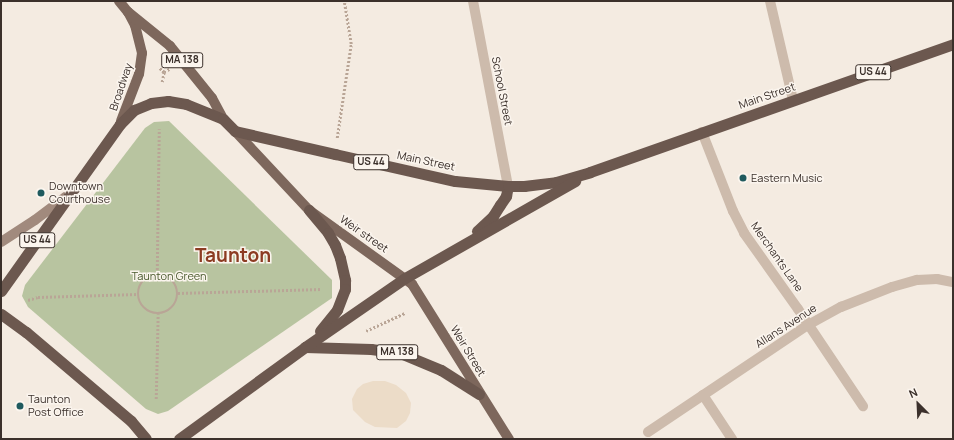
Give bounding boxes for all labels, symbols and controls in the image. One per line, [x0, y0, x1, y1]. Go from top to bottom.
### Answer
road number: MA 138 [161, 52, 203, 68]
street label: School Street [489, 56, 515, 126]
street label: Broadway [107, 61, 135, 113]
road number: US 44 [855, 64, 891, 80]
street label: Main Street [737, 80, 797, 112]
street label: Main Street [396, 148, 456, 174]
road number: US 44 [353, 154, 389, 170]
place label: Eastern Music [751, 171, 823, 185]
marker: Eastern Music [738, 173, 748, 183]
place label: Downtown Courthouse [49, 180, 110, 206]
marker: Downtown Courthouse [36, 188, 46, 198]
street label: Weir street [337, 213, 391, 255]
street label: Merchants Lane [748, 220, 806, 294]
road number: US 44 [19, 232, 55, 248]
district label: Taunton [195, 245, 271, 267]
park label: Taunton Green [131, 269, 207, 283]
street label: Allans Avenue [753, 301, 819, 351]
street label: Weir Street [448, 323, 488, 379]
road number: MA 138 [376, 344, 418, 360]
north arrow [898, 384, 938, 424]
text: N [906, 384, 920, 401]
place label: Taunton Post Office [28, 393, 84, 419]
marker: Taunton Post Office [15, 401, 25, 411]

